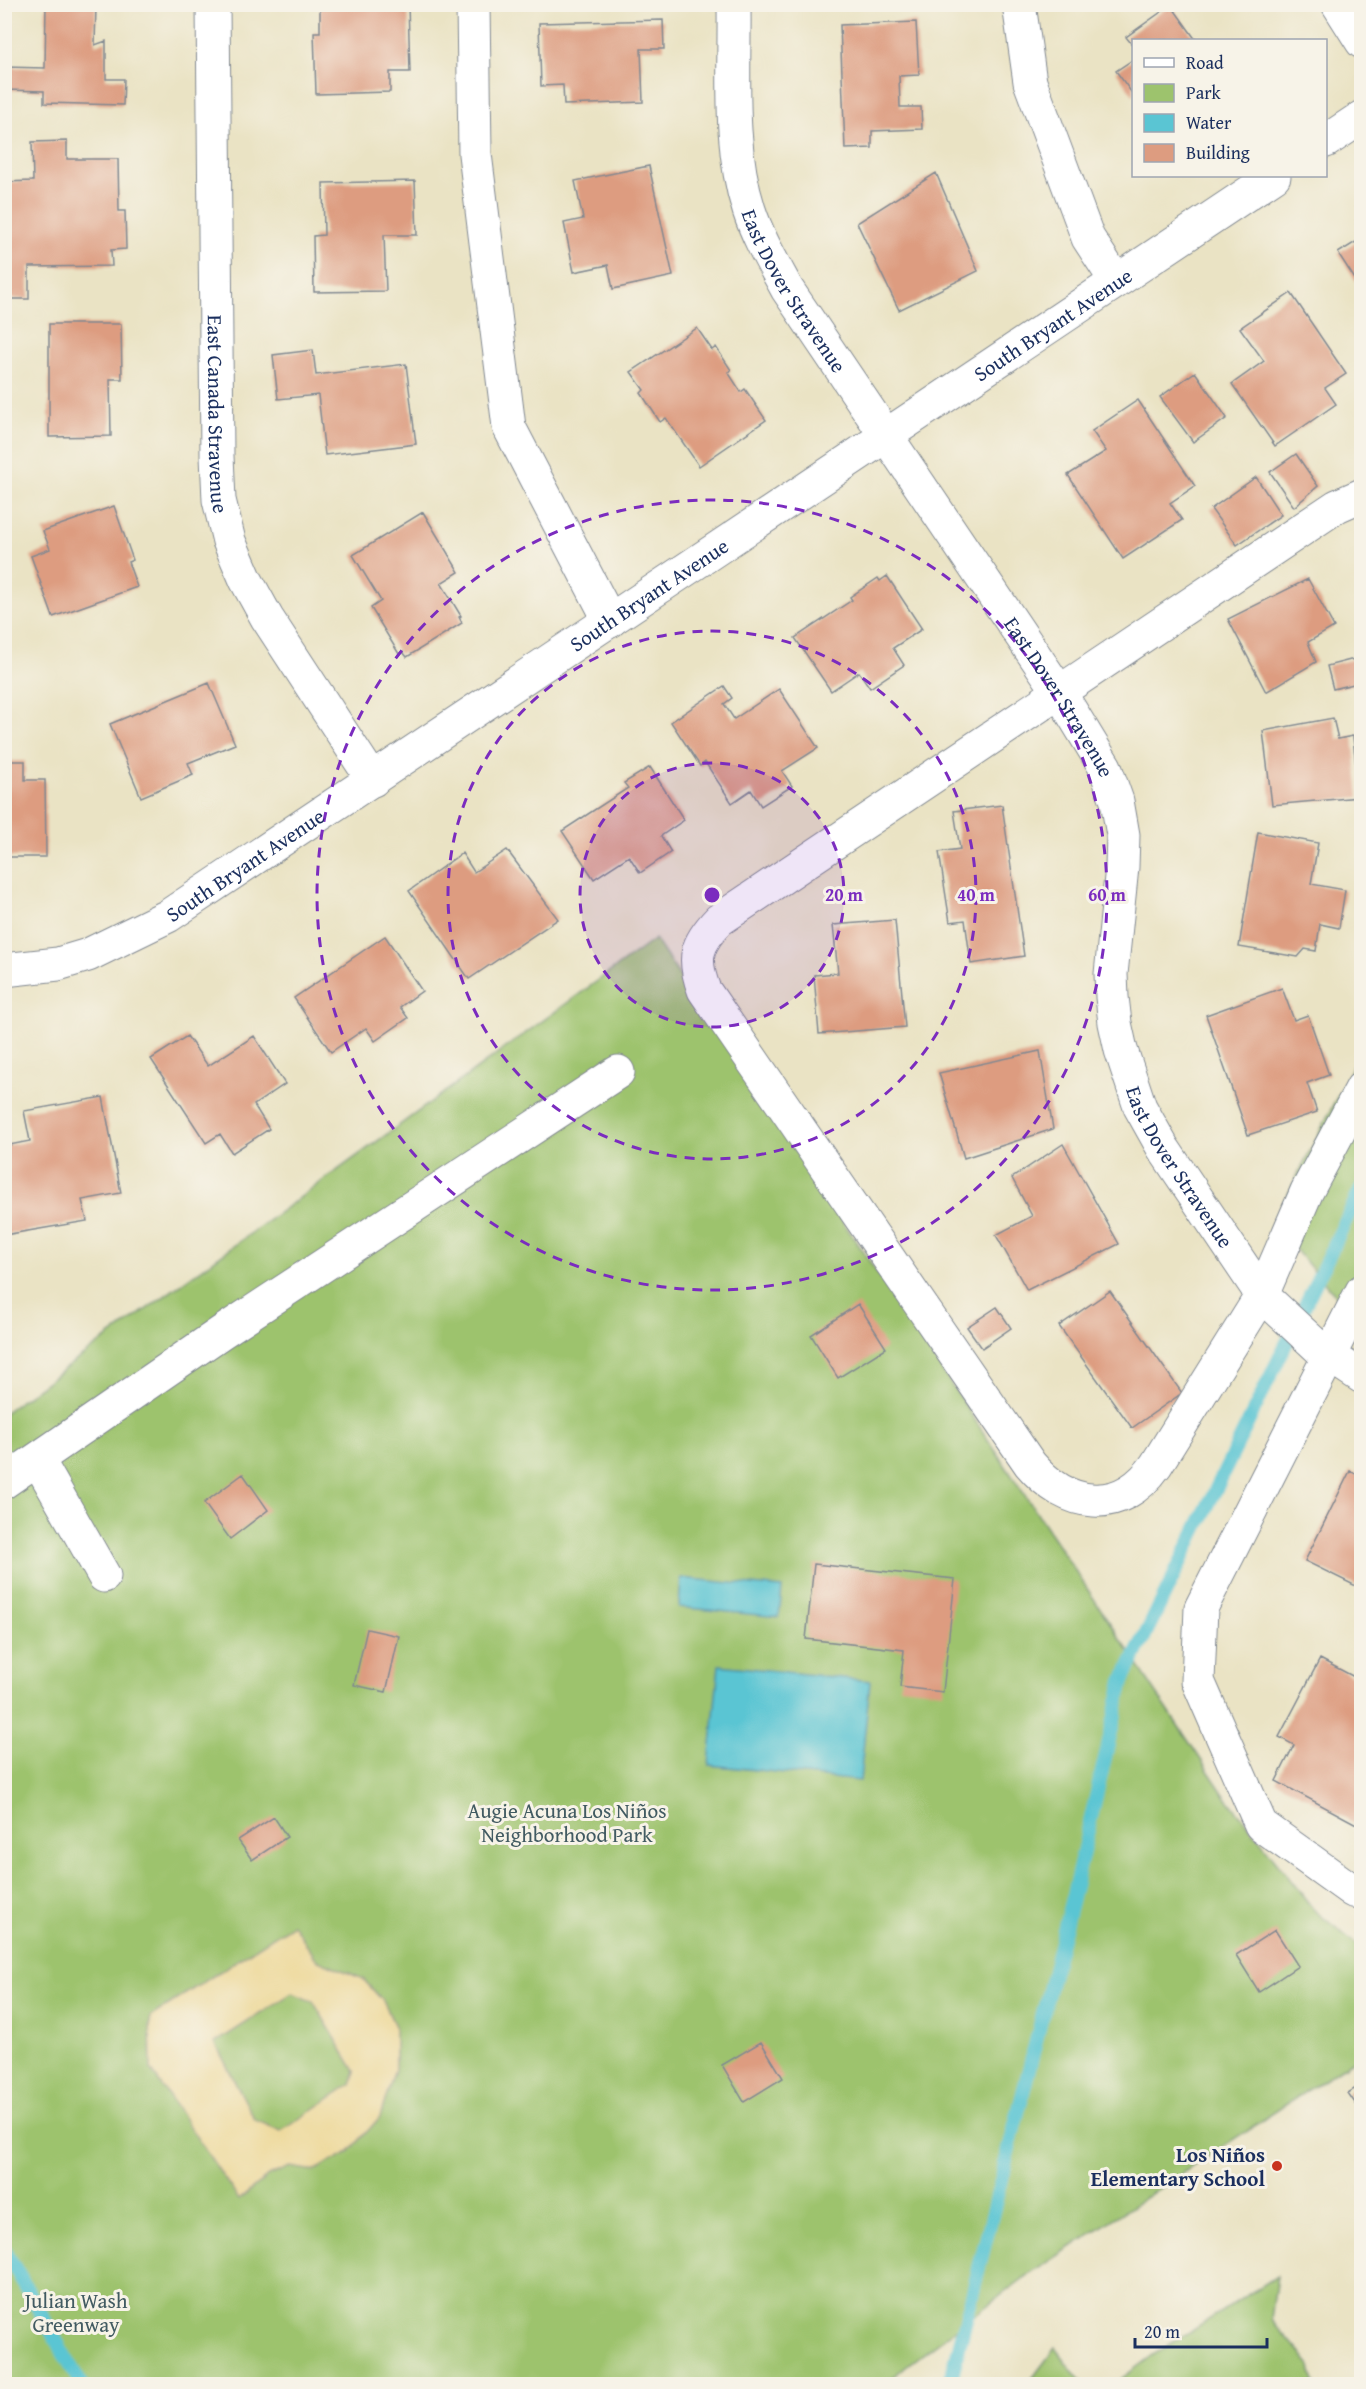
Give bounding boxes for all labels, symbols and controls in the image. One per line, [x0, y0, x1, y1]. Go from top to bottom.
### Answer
legend [1132, 39, 1327, 177]
text: Road [1186, 49, 1224, 76]
text: Park [1186, 79, 1222, 106]
text: Water [1186, 109, 1232, 136]
text: Building [1186, 139, 1250, 166]
street label: East Dover Stravenue [734, 205, 855, 379]
street label: South Bryant Avenue [967, 260, 1138, 389]
street label: East Canada Stravenue [200, 315, 237, 517]
street label: South Bryant Avenue [563, 530, 734, 659]
street label: East Dover Stravenue [997, 610, 1123, 781]
street label: South Bryant Avenue [159, 800, 330, 929]
text: 20 m [825, 881, 864, 908]
text: 40 m [957, 881, 996, 908]
text: 60 m [1088, 881, 1127, 908]
centre of rings [702, 885, 722, 905]
street label: East Dover Stravenue [1119, 1082, 1241, 1254]
park label: Augie Acuna Los Niños Neighborhood Park [467, 1795, 667, 1850]
place label: Los Niños Elementary School [1091, 2139, 1265, 2194]
marker: Los Niños Elementary School [1270, 2159, 1284, 2173]
park label: Julian Wash Greenway [21, 2285, 128, 2340]
scale bar [1135, 2311, 1267, 2349]
text: 20 m [1144, 2318, 1180, 2345]

